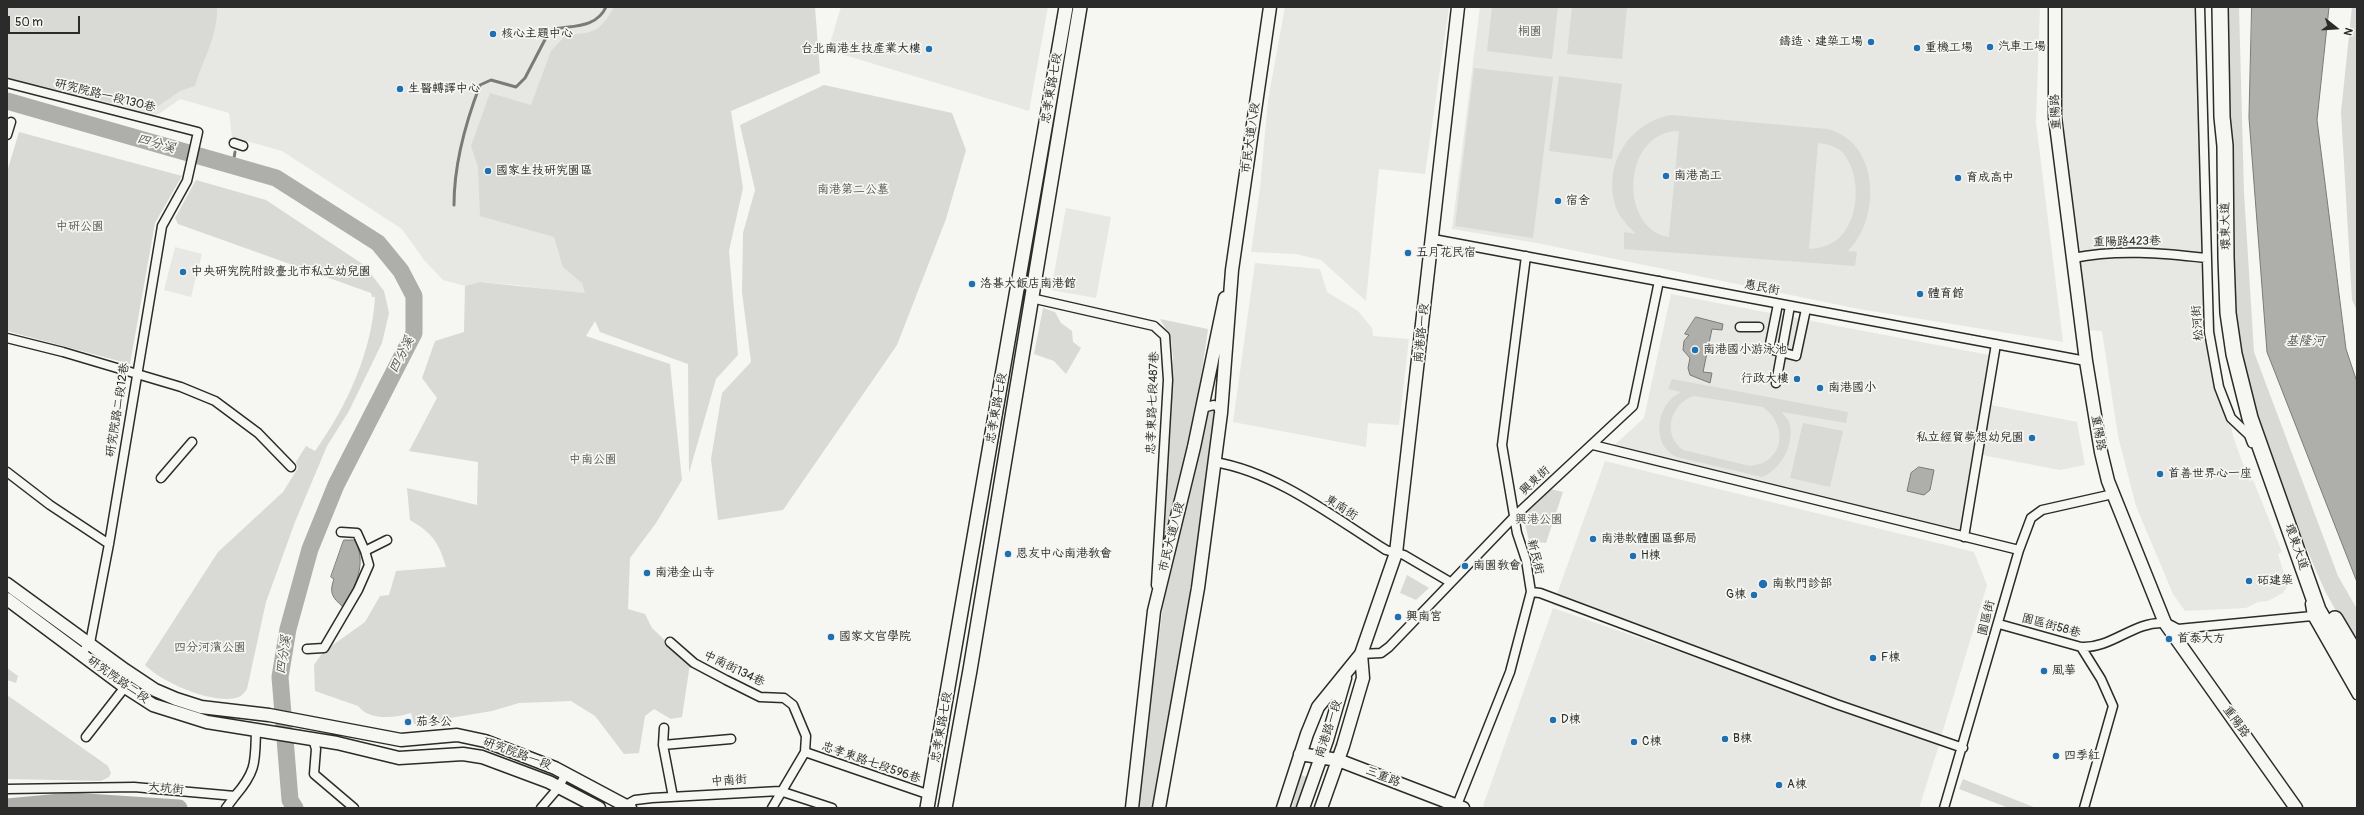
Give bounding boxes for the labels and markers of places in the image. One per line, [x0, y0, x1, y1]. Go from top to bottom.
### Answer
place label: 核心主題中心 [501, 27, 573, 41]
marker: 核心主題中心 [488, 29, 498, 39]
place label: 鑄造、建築工場 [1779, 35, 1863, 49]
marker: 鑄造、建築工場 [1866, 37, 1876, 47]
place label: 汽車工場 [1998, 40, 2046, 54]
place label: 重機工場 [1925, 41, 1973, 55]
place label: 台北南港生技產業大樓 [801, 42, 921, 56]
marker: 汽車工場 [1985, 42, 1995, 52]
marker: 重機工場 [1912, 43, 1922, 53]
marker: 台北南港生技產業大樓 [924, 44, 934, 54]
place label: 生醫轉譯中心 [408, 82, 480, 96]
marker: 生醫轉譯中心 [395, 84, 405, 94]
place label: 國家生技研究園區 [496, 164, 592, 178]
marker: 國家生技研究園區 [483, 166, 493, 176]
place label: 南港高工 [1674, 169, 1722, 183]
marker: 南港高工 [1661, 171, 1671, 181]
place label: 育成高中 [1966, 171, 2014, 185]
marker: 育成高中 [1953, 173, 1963, 183]
place label: 宿舍 [1566, 194, 1590, 208]
marker: 宿舍 [1553, 196, 1563, 206]
place label: 五月花民宿 [1416, 246, 1476, 260]
marker: 五月花民宿 [1403, 248, 1413, 258]
place label: 中央研究院附設臺北市私立幼兒園 [191, 265, 371, 279]
marker: 中央研究院附設臺北市私立幼兒園 [178, 267, 188, 277]
place label: 洛碁大飯店南港館 [980, 277, 1076, 291]
marker: 洛碁大飯店南港館 [967, 279, 977, 289]
place label: 體育館 [1928, 287, 1964, 301]
marker: 體育館 [1915, 289, 1925, 299]
place label: 南港國小游泳池 [1703, 343, 1787, 357]
marker: 南港國小游泳池 [1690, 345, 1700, 355]
place label: 行政大樓 [1741, 372, 1789, 386]
marker: 行政大樓 [1792, 374, 1802, 384]
place label: 南港國小 [1828, 381, 1876, 395]
marker: 南港國小 [1815, 383, 1825, 393]
place label: 私立經貿夢想幼兒園 [1916, 431, 2024, 445]
marker: 私立經貿夢想幼兒園 [2027, 433, 2037, 443]
place label: 首善世界心一座 [2168, 467, 2252, 481]
marker: 首善世界心一座 [2155, 469, 2165, 479]
place label: 南港軟體園區郵局 [1601, 532, 1697, 546]
marker: 南港軟體園區郵局 [1588, 534, 1598, 544]
place label: 恩友中心南港教會 [1016, 547, 1112, 561]
marker: 恩友中心南港教會 [1003, 549, 1013, 559]
place label: H棟 [1641, 549, 1661, 563]
marker: H棟 [1628, 551, 1638, 561]
place label: 南園教會 [1473, 559, 1521, 573]
marker: 南園教會 [1460, 561, 1470, 571]
place label: 南港金山寺 [655, 566, 715, 580]
marker: 南港金山寺 [642, 568, 652, 578]
place label: 砳建築 [2257, 574, 2293, 588]
marker: 砳建築 [2244, 576, 2254, 586]
place label: 南軟門診部 [1772, 577, 1832, 591]
marker: 南軟門診部 [1757, 578, 1769, 590]
place label: G棟 [1726, 588, 1746, 602]
marker: G棟 [1749, 590, 1759, 600]
place label: 興南宮 [1406, 610, 1442, 624]
marker: 興南宮 [1393, 612, 1403, 622]
place label: 國家文官學院 [839, 630, 911, 644]
marker: 國家文官學院 [826, 632, 836, 642]
place label: 首泰大方 [2177, 632, 2225, 646]
marker: 首泰大方 [2164, 634, 2174, 644]
place label: F棟 [1881, 651, 1900, 665]
marker: F棟 [1868, 653, 1878, 663]
place label: 風華 [2052, 664, 2076, 678]
marker: 風華 [2039, 666, 2049, 676]
place label: D棟 [1561, 713, 1581, 727]
place label: 茄冬公 [416, 715, 452, 729]
marker: D棟 [1548, 715, 1558, 725]
marker: 茄冬公 [403, 717, 413, 727]
place label: B棟 [1733, 732, 1752, 746]
marker: B棟 [1720, 734, 1730, 744]
place label: C棟 [1642, 735, 1661, 749]
marker: C棟 [1629, 737, 1639, 747]
place label: 四季紅 [2064, 749, 2100, 763]
marker: 四季紅 [2051, 751, 2061, 761]
place label: A棟 [1787, 778, 1807, 792]
marker: A棟 [1774, 780, 1784, 790]

